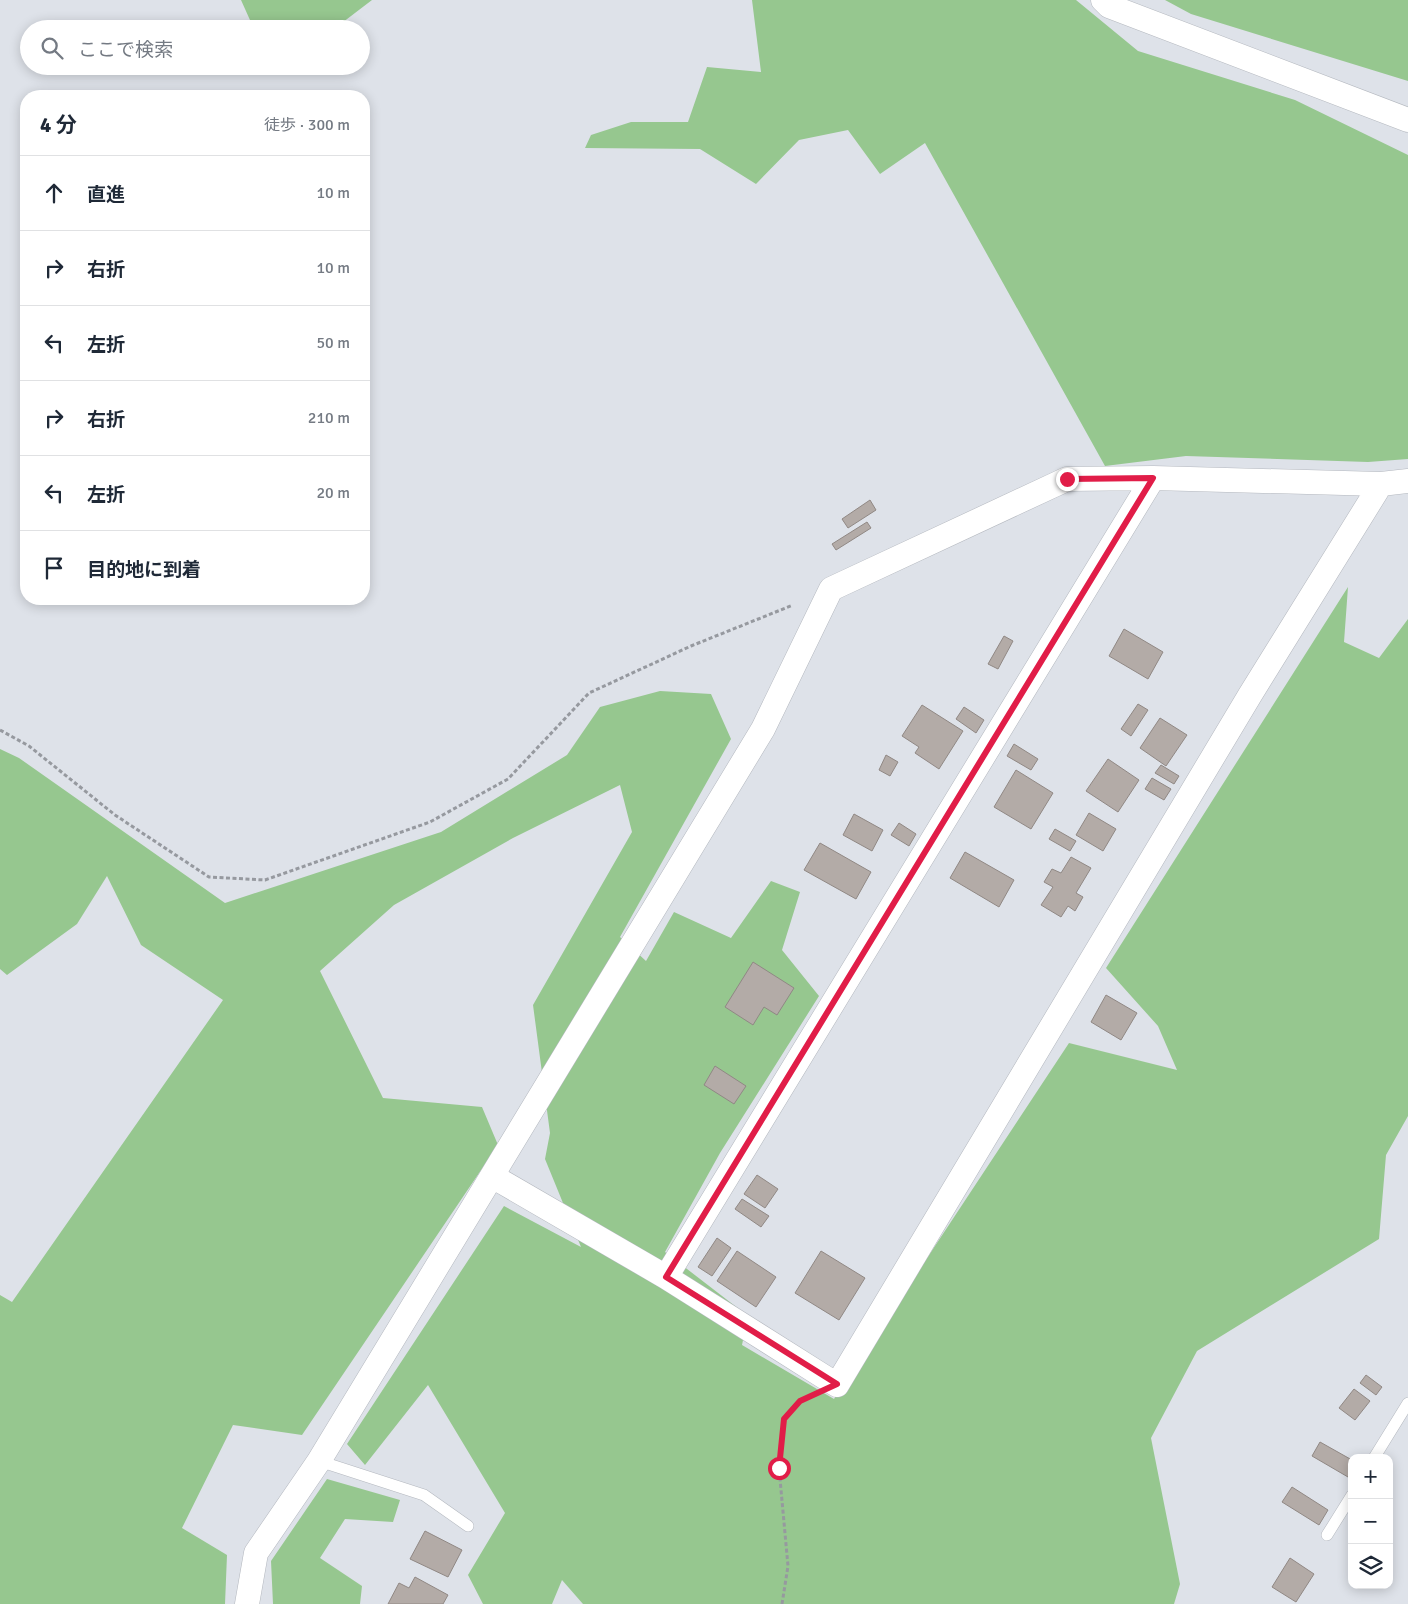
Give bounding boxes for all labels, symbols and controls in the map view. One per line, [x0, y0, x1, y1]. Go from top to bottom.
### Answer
search box [20, 20, 370, 75]
icon: search [38, 34, 66, 62]
text: ここで検索 [78, 38, 173, 62]
text: 4 分 [40, 112, 77, 138]
text: 徒歩 · 300 m [264, 115, 350, 135]
icon: ahead [40, 179, 68, 207]
text: 直進 [87, 183, 125, 207]
text: 10 m [316, 183, 350, 203]
icon: right [40, 254, 68, 282]
text: 右折 [87, 258, 125, 282]
text: 10 m [316, 258, 350, 278]
icon: left [40, 329, 68, 357]
text: 左折 [87, 333, 125, 357]
text: 50 m [316, 333, 350, 353]
icon: right [40, 404, 68, 432]
text: 右折 [87, 408, 125, 432]
text: 210 m [308, 408, 350, 428]
route end [1056, 468, 1079, 491]
icon: left [40, 479, 68, 507]
text: 左折 [87, 483, 125, 507]
text: 20 m [316, 483, 350, 503]
icon: arrive [40, 554, 68, 582]
text: 目的地に到着 [87, 558, 201, 582]
map controls [1348, 1454, 1393, 1589]
button: + [1348, 1454, 1393, 1499]
route start [768, 1457, 791, 1480]
button: − [1348, 1499, 1393, 1544]
button: layers [1348, 1544, 1393, 1589]

